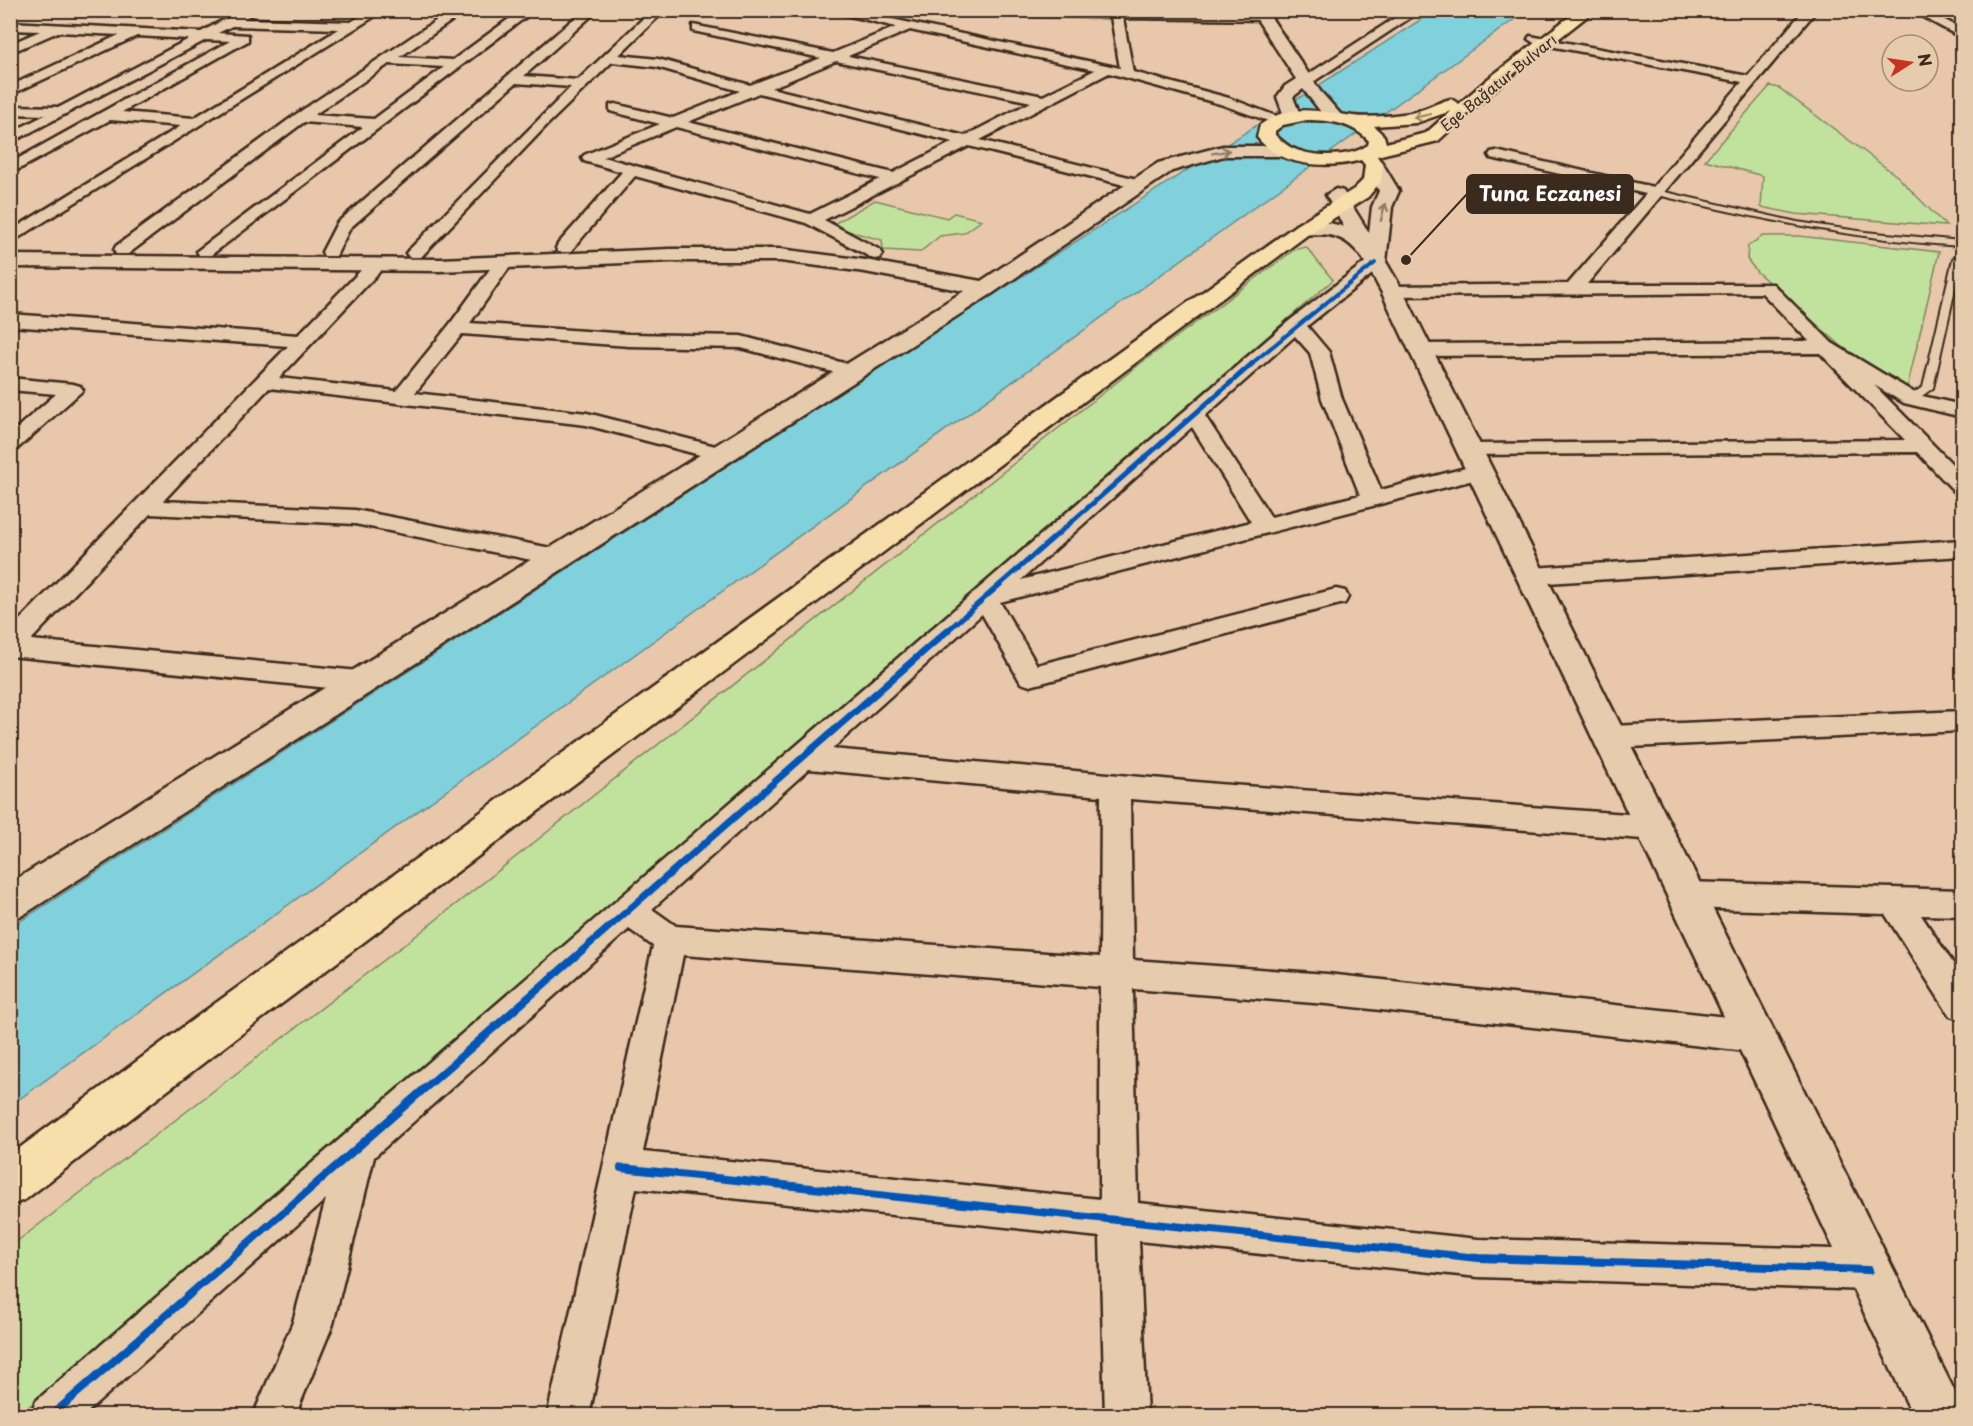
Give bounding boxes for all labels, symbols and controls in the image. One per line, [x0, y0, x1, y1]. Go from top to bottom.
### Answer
street label: Ege Bağatur Bulvarı [1435, 28, 1561, 136]
north arrow [1880, 33, 1940, 93]
text: N [1913, 51, 1939, 68]
one-way arrow [1412, 111, 1432, 122]
one-way arrow [1211, 146, 1231, 157]
callout: Tuna Eczanesi [1467, 175, 1633, 213]
text: Tuna Eczanesi [1479, 178, 1621, 208]
one-way arrow [1378, 203, 1390, 222]

